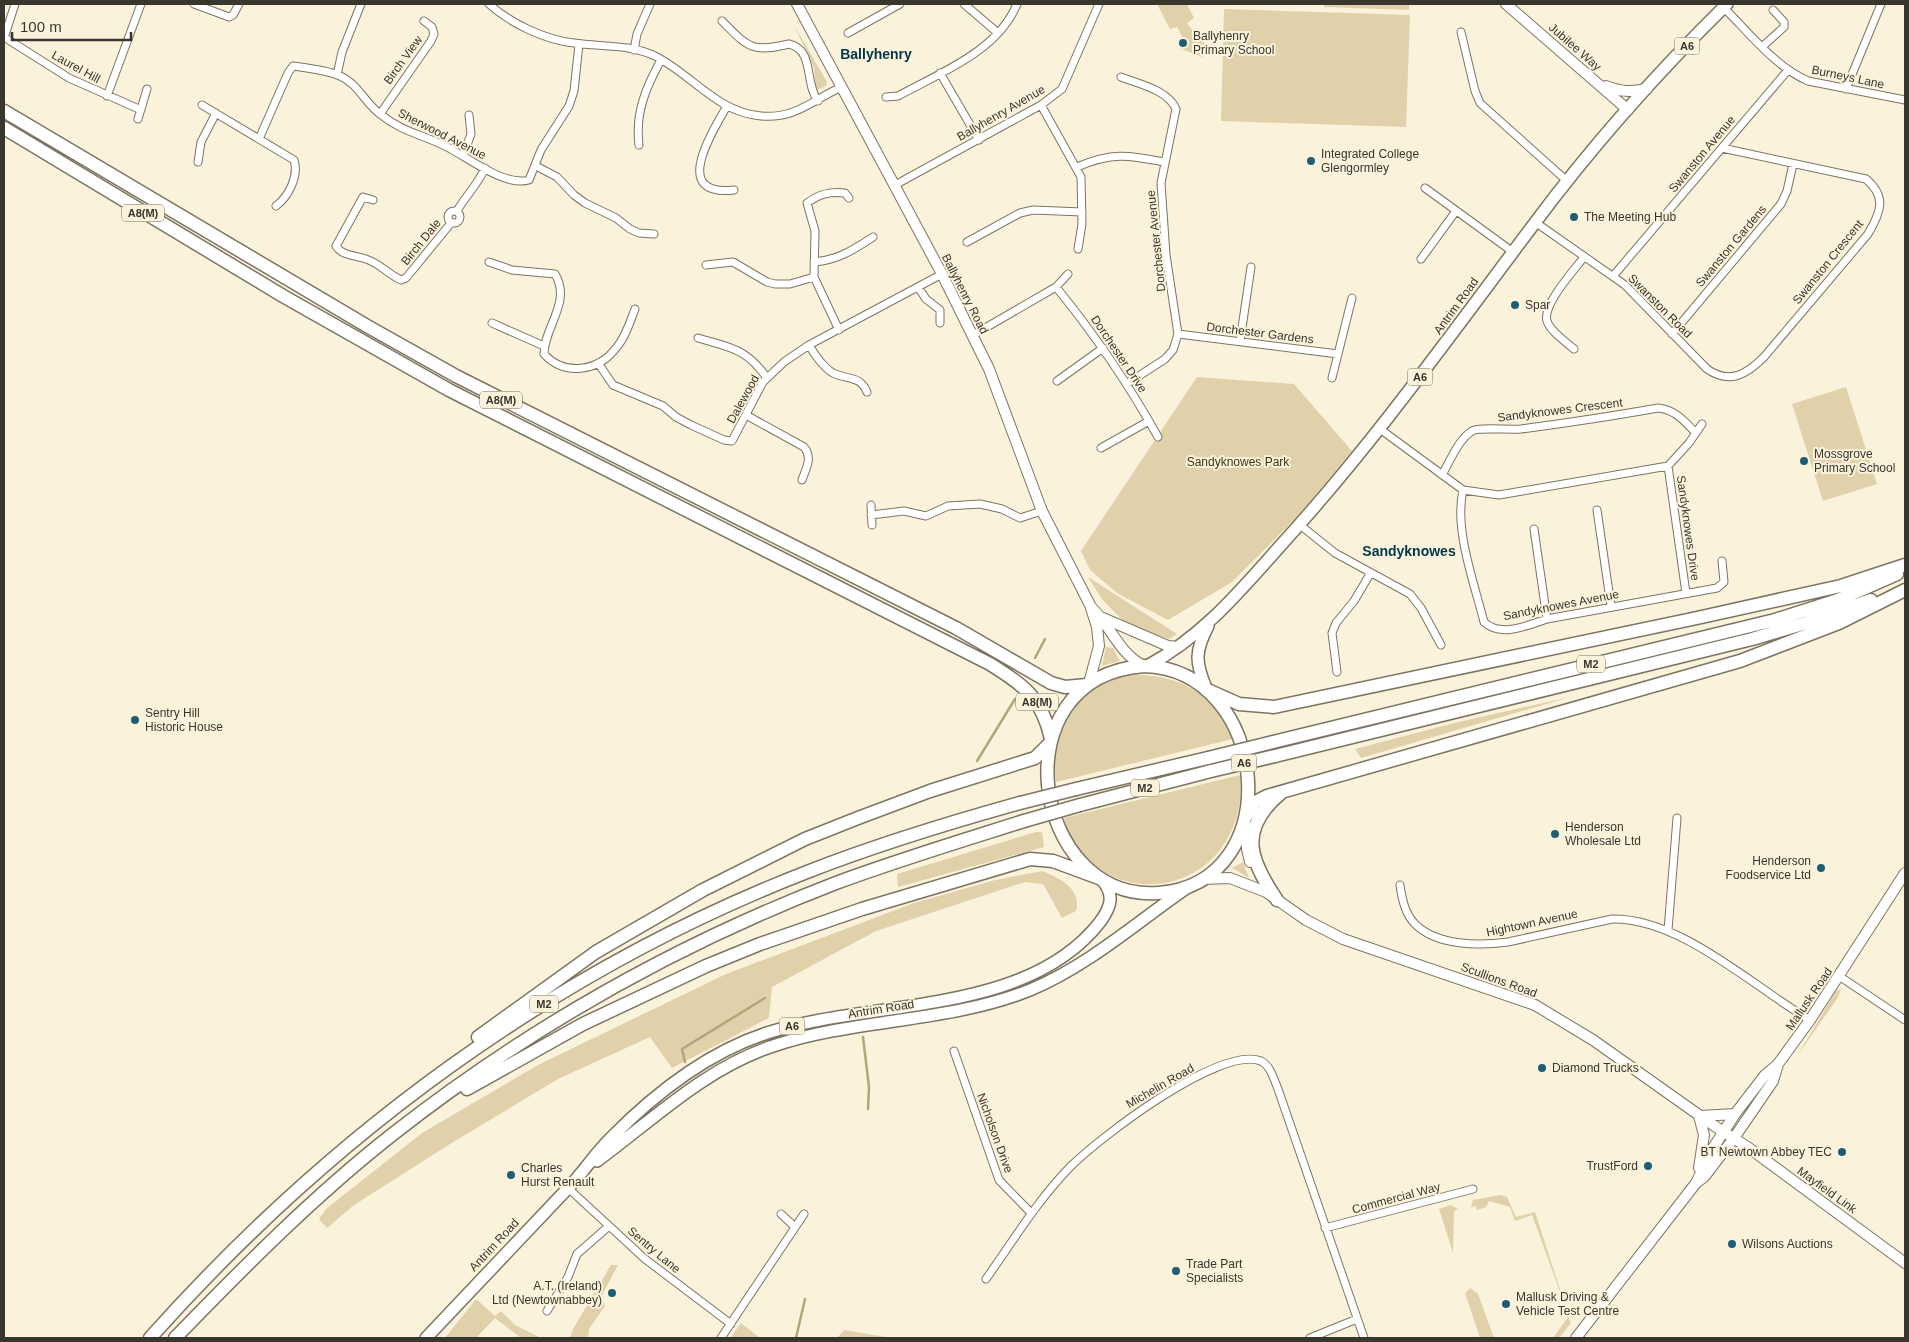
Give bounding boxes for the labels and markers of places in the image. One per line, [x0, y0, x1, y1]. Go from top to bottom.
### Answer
place label: Ballyhenry Primary School [1193, 29, 1274, 57]
marker: Ballyhenry Primary School [1177, 37, 1189, 49]
place label: Integrated College Glengormley [1321, 147, 1419, 175]
marker: Integrated College Glengormley [1305, 155, 1317, 167]
place label: The Meeting Hub [1584, 210, 1676, 224]
marker: The Meeting Hub [1568, 211, 1580, 223]
place label: Spar [1525, 298, 1550, 312]
marker: Spar [1509, 299, 1521, 311]
place label: Mossgrove Primary School [1814, 447, 1895, 475]
marker: Mossgrove Primary School [1798, 455, 1810, 467]
place label: Sentry Hill Historic House [145, 706, 223, 734]
marker: Sentry Hill Historic House [129, 714, 141, 726]
place label: Henderson Wholesale Ltd [1565, 820, 1641, 848]
marker: Henderson Wholesale Ltd [1549, 828, 1561, 840]
place label: Henderson Foodservice Ltd [1726, 854, 1811, 882]
marker: Henderson Foodservice Ltd [1815, 862, 1827, 874]
place label: Diamond Trucks [1552, 1061, 1639, 1075]
marker: Diamond Trucks [1536, 1062, 1548, 1074]
place label: BT Newtown Abbey TEC [1700, 1145, 1832, 1159]
marker: BT Newtown Abbey TEC [1836, 1146, 1848, 1158]
place label: TrustFord [1586, 1159, 1638, 1173]
marker: TrustFord [1642, 1160, 1654, 1172]
place label: Charles Hurst Renault [521, 1161, 595, 1189]
marker: Charles Hurst Renault [505, 1169, 517, 1181]
place label: Wilsons Auctions [1742, 1237, 1833, 1251]
marker: Wilsons Auctions [1726, 1238, 1738, 1250]
place label: Trade Part Specialists [1186, 1257, 1243, 1285]
marker: Trade Part Specialists [1170, 1265, 1182, 1277]
place label: A.T. (Ireland) Ltd (Newtownabbey) [492, 1279, 602, 1307]
marker: A.T. (Ireland) Ltd (Newtownabbey) [606, 1287, 618, 1299]
place label: Mallusk Driving & Vehicle Test Centre [1516, 1290, 1619, 1318]
marker: Mallusk Driving & Vehicle Test Centre [1500, 1298, 1512, 1310]

